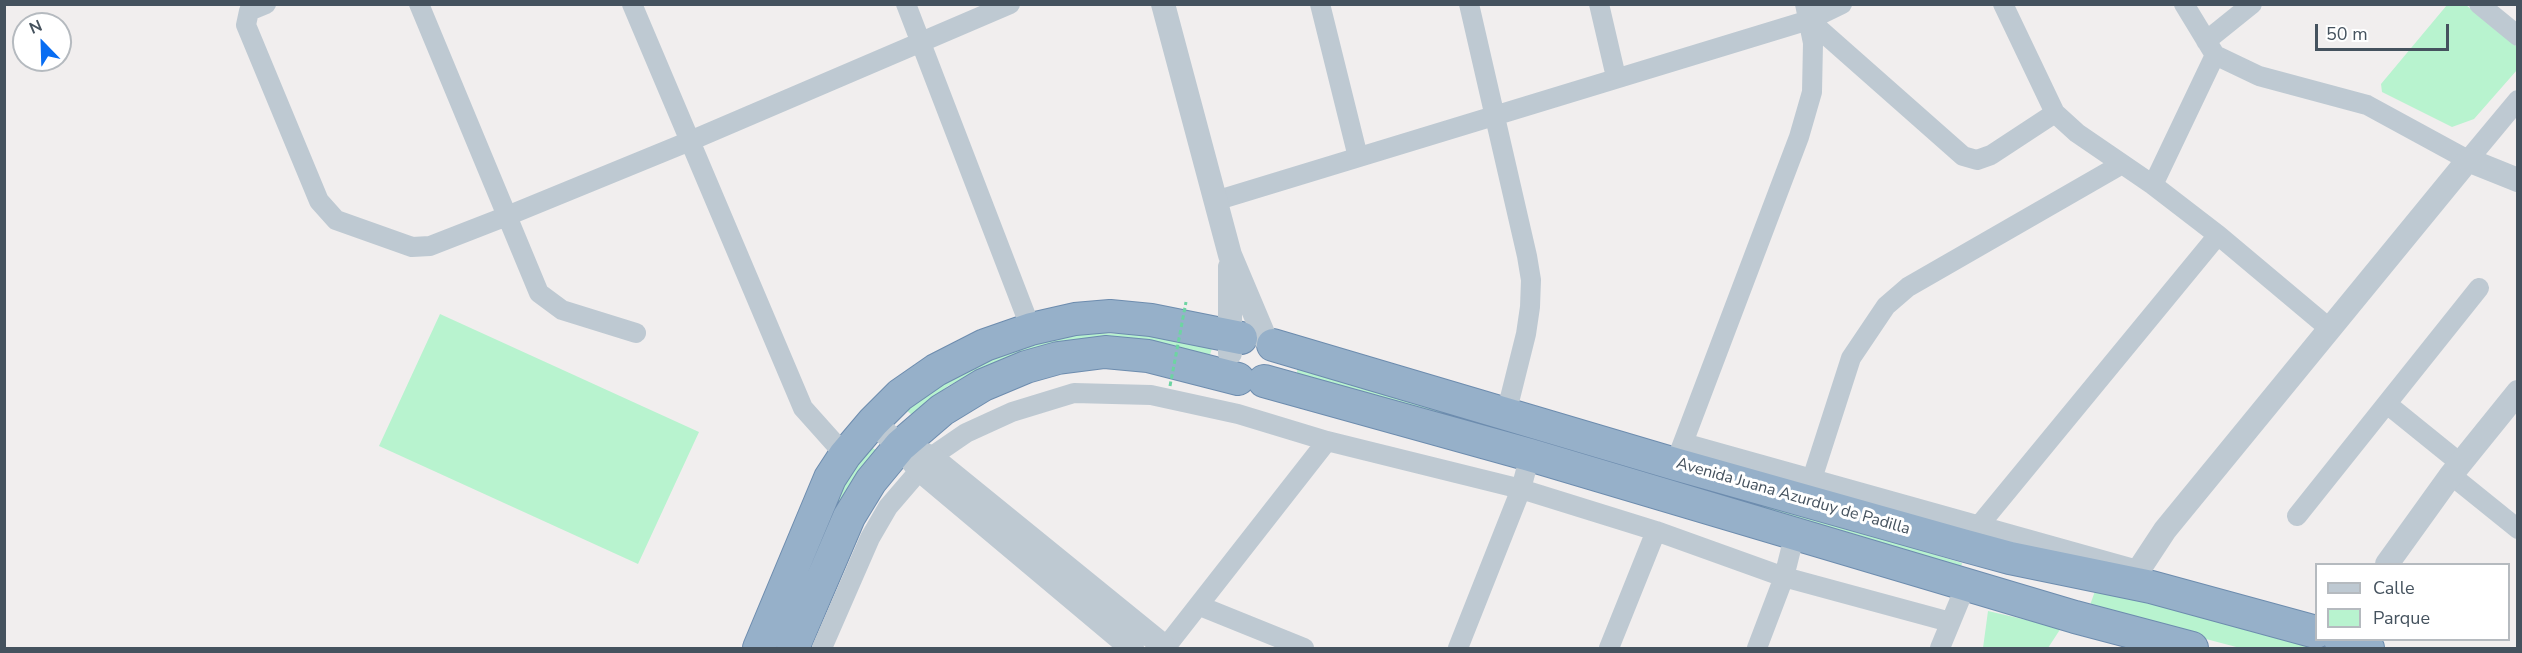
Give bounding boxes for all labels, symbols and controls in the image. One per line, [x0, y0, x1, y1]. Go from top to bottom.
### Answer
north arrow [12, 12, 72, 72]
scale bar [2318, 12, 2452, 50]
text: N [26, 15, 46, 40]
text: 50 m [2326, 22, 2368, 46]
street label: Avenida Juana Azurduy de Padilla [1674, 454, 1912, 540]
legend [2315, 563, 2510, 641]
text: Calle [2373, 576, 2415, 600]
text: Parque [2373, 606, 2430, 630]

